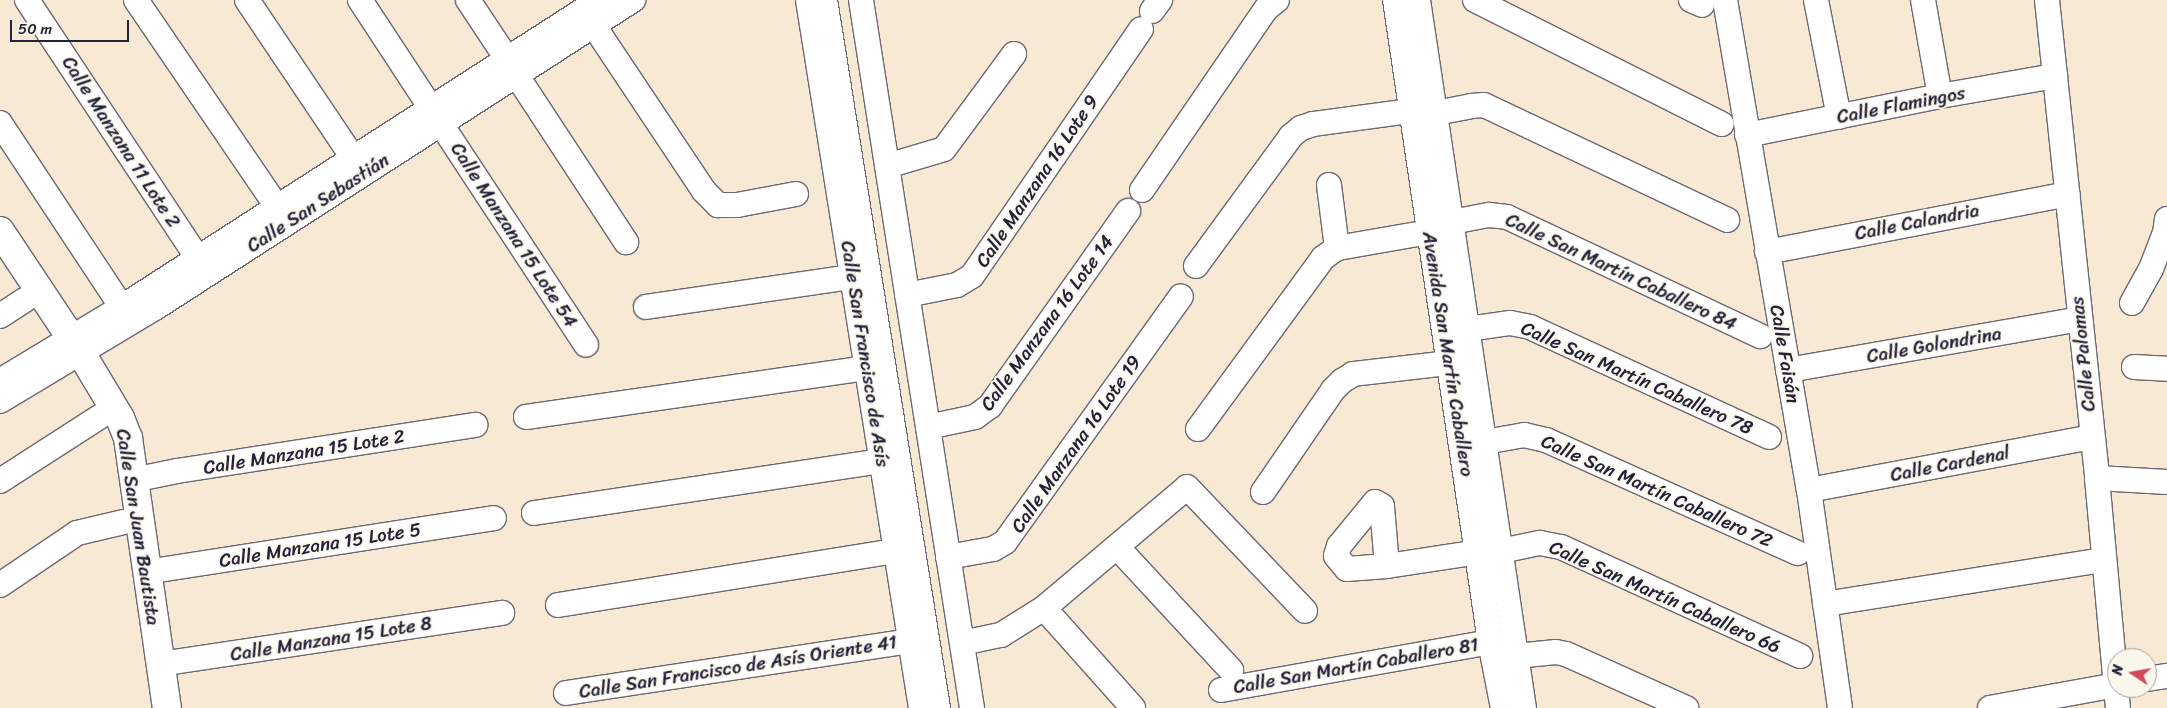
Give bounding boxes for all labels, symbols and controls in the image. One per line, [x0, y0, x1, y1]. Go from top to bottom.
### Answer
scale bar [12, 10, 131, 42]
text: 50 m [18, 16, 52, 42]
street label: Calle Manzana 11 Lote 2 [57, 52, 185, 232]
street label: Calle Flamingos [1835, 81, 1967, 129]
street label: Calle Manzana 16 Lote 9 [971, 91, 1103, 271]
street label: Calle Manzana 15 Lote 54 [446, 139, 582, 331]
street label: Calle San Sebastián [242, 148, 394, 258]
street label: Calle Calandria [1853, 199, 1981, 245]
street label: Calle San Martín Caballero 84 [1502, 208, 1740, 336]
street label: Avenida San Martín Caballero [1417, 230, 1479, 478]
street label: Calle Manzana 16 Lote 14 [976, 231, 1118, 415]
street label: Calle San Francisco de Asís [836, 239, 894, 469]
street label: Calle Palomas [2066, 296, 2100, 412]
street label: Calle Faisán [1765, 302, 1805, 406]
street label: Calle San Martín Caballero 78 [1518, 316, 1756, 440]
street label: Calle Golondrina [1865, 322, 2003, 368]
street label: Calle Manzana 16 Lote 19 [1006, 351, 1146, 537]
street label: Calle Manzana 15 Lote 2 [202, 425, 406, 479]
street label: Calle San Juan Bautista [111, 427, 165, 627]
street label: Calle San Martín Caballero 72 [1538, 430, 1776, 552]
street label: Calle Cardenal [1888, 441, 2012, 487]
street label: Calle Manzana 15 Lote 5 [218, 518, 422, 572]
street label: Calle San Martín Caballero 66 [1546, 536, 1784, 658]
street label: Calle Manzana 15 Lote 8 [229, 612, 433, 666]
street label: Calle San Francisco de Asís Oriente 41 [578, 631, 898, 703]
street label: Calle San Martín Caballero 81 [1232, 633, 1480, 699]
north arrow [2107, 648, 2157, 698]
text: N [2105, 663, 2131, 677]

